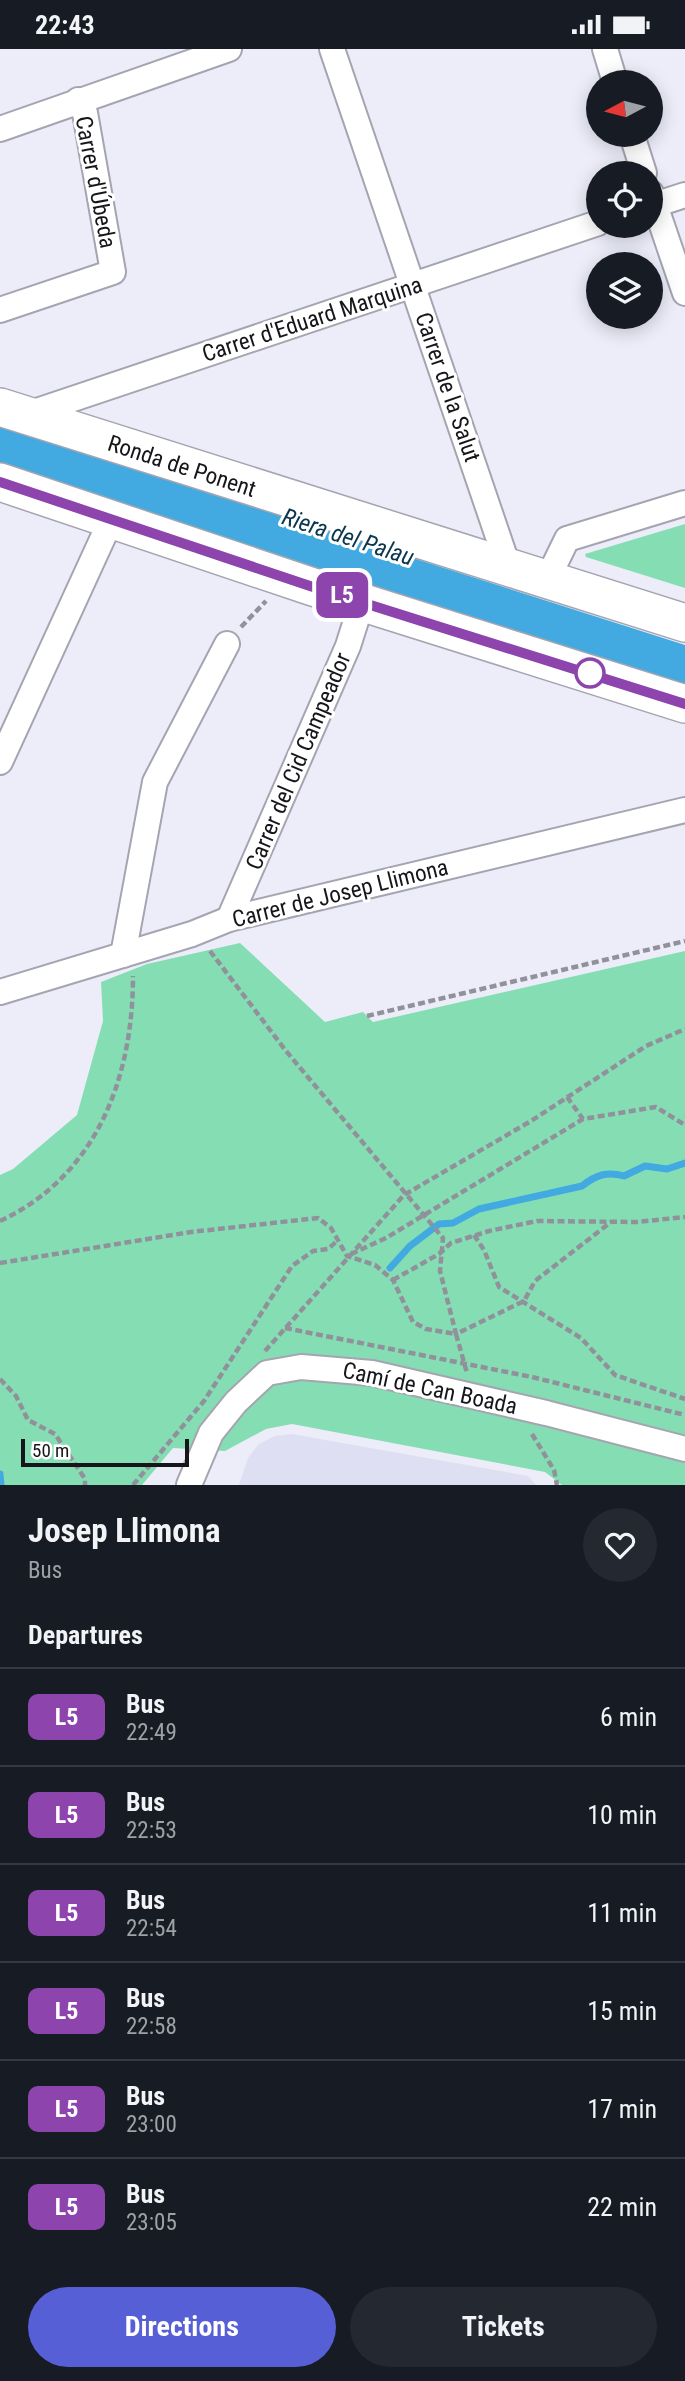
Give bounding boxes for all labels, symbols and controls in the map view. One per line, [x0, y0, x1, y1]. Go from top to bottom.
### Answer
text: 22:43 [35, 10, 95, 40]
north arrow [586, 70, 663, 147]
map controls [586, 70, 663, 329]
street label: Carrer d'Úbeda [69, 114, 123, 250]
button: locate [586, 161, 663, 238]
button: layers [586, 252, 663, 329]
street label: Carrer d'Eduard Marquina [199, 271, 426, 368]
street label: Carrer de la Salut [409, 309, 486, 465]
street label: Ronda de Ponent [104, 430, 259, 503]
water label: Riera del Palau [279, 503, 417, 571]
line badge: L5 [310, 572, 374, 618]
text: L5 [330, 581, 354, 609]
street label: Carrer del Cid Campeador [240, 649, 356, 874]
unlabelled marker [575, 658, 605, 688]
street label: Carrer de Josep Llimona [229, 854, 451, 933]
street label: Camí de Can Boada [340, 1357, 520, 1420]
scale bar [21, 1436, 189, 1468]
text: 50 m [32, 1439, 69, 1462]
button: heart [583, 1508, 657, 1582]
text: Josep Llimona [28, 1511, 220, 1550]
text: Bus [28, 1557, 62, 1584]
text: Departures [28, 1620, 143, 1650]
text: Bus [126, 1689, 165, 1719]
text: 6 min [600, 1702, 657, 1732]
text: L5 [55, 1703, 78, 1731]
text: 22:49 [126, 1719, 177, 1746]
text: Bus [126, 1787, 165, 1817]
text: 10 min [587, 1800, 657, 1830]
text: L5 [55, 1801, 78, 1829]
text: 22:53 [126, 1817, 177, 1844]
text: Bus [126, 1885, 165, 1915]
text: 11 min [587, 1898, 657, 1928]
text: L5 [55, 1899, 78, 1927]
text: 22:54 [126, 1915, 177, 1942]
text: Bus [126, 1983, 165, 2013]
text: 15 min [587, 1996, 657, 2026]
text: L5 [55, 1997, 78, 2025]
text: 22:58 [126, 2013, 177, 2040]
text: Bus [126, 2081, 165, 2111]
text: 17 min [587, 2094, 657, 2124]
text: L5 [55, 2095, 78, 2123]
text: 23:00 [126, 2111, 177, 2138]
text: Bus [126, 2179, 165, 2209]
text: 22 min [587, 2192, 657, 2222]
text: L5 [55, 2193, 78, 2221]
text: 23:05 [126, 2209, 177, 2236]
button: Directions [28, 2287, 336, 2367]
button: Tickets [350, 2287, 657, 2367]

